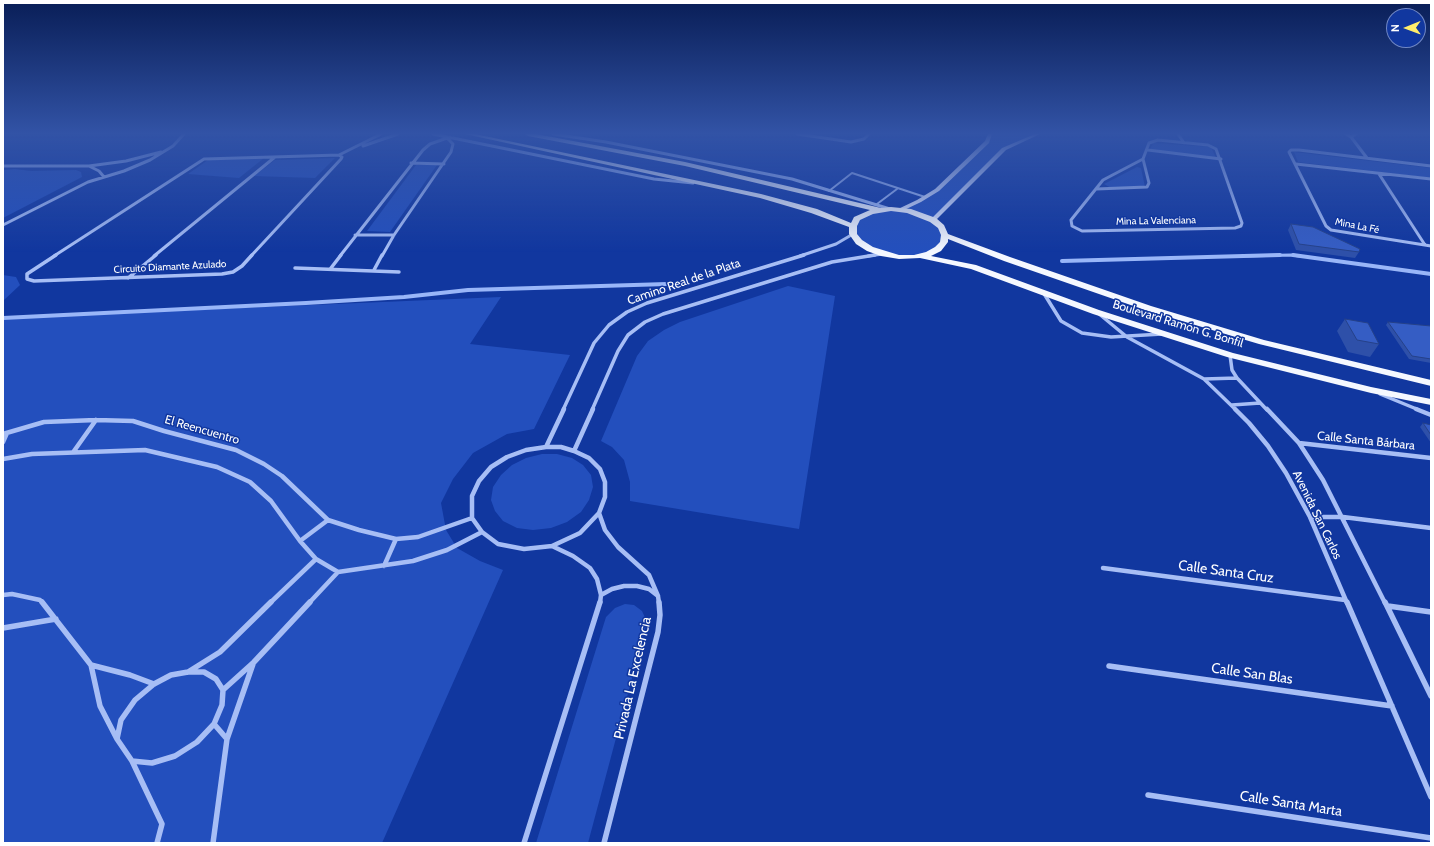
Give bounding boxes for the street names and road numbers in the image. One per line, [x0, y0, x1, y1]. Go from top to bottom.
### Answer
street label: Mina La Valenciana [1116, 214, 1196, 228]
street label: Mina La Fé [1334, 216, 1380, 236]
street label: Camino Real de la Plata [626, 256, 742, 308]
street label: Circuito Diamante Azulado [113, 258, 227, 276]
street label: Boulevard Ramón G. Bonfil [1111, 297, 1245, 351]
street label: El Reencuentro [163, 412, 241, 448]
street label: Calle Santa Bárbara [1316, 429, 1416, 453]
street label: Avenida San Carlos [1289, 468, 1345, 562]
street label: Calle Santa Cruz [1177, 557, 1275, 587]
street label: Privada La Excelencia [611, 615, 655, 741]
street label: Calle San Blas [1210, 660, 1294, 688]
street label: Calle Santa Marta [1239, 788, 1343, 820]

